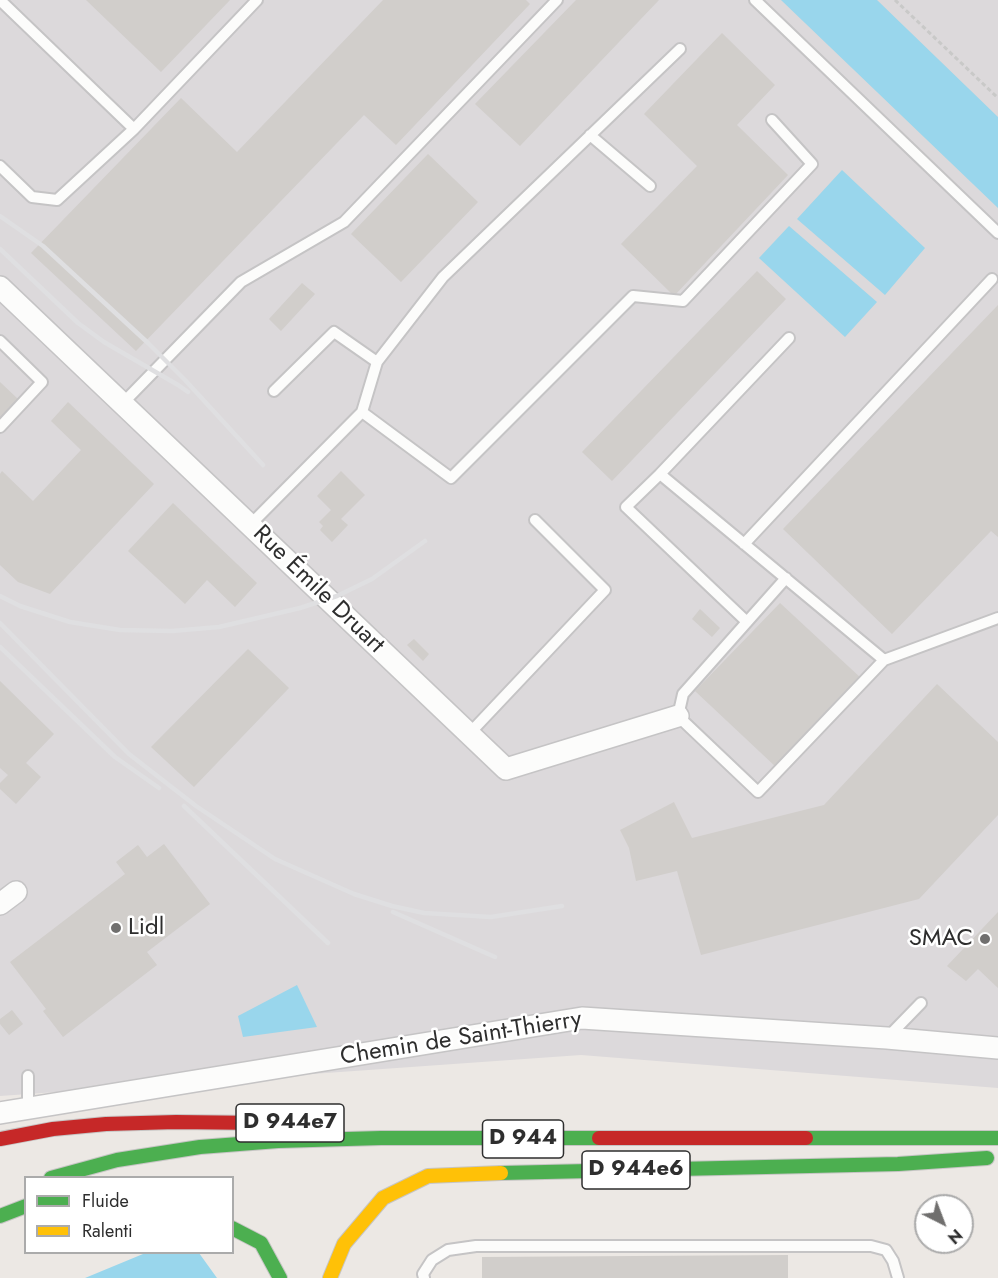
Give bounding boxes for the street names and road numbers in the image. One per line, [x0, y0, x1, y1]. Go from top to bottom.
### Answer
street label: Rue Émile Druart [246, 520, 390, 660]
street label: Chemin de Saint-Thierry [338, 1006, 584, 1072]
road number: D 944e7 [236, 1104, 344, 1142]
road number: D 944 [482, 1120, 564, 1158]
road number: D 944e6 [582, 1151, 690, 1189]

